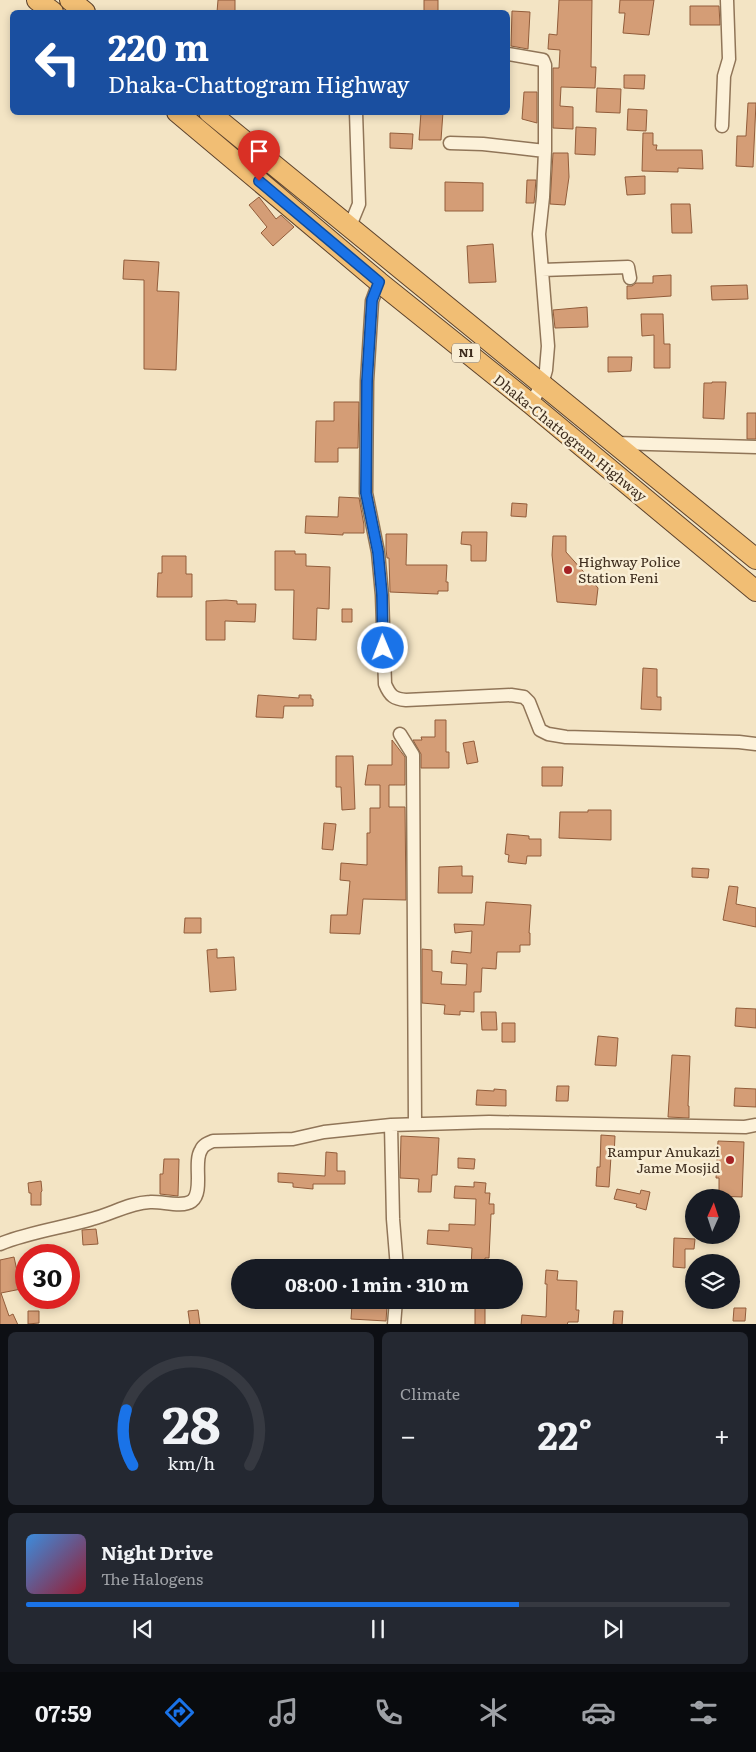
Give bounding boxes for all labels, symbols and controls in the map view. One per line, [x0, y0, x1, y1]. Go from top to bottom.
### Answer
text: 220 m [108, 20, 209, 72]
icon: left [25, 30, 90, 95]
text: Dhaka-Chattogram Highway [108, 67, 409, 100]
pin [238, 130, 280, 181]
icon: arrive [245, 137, 273, 165]
road number: N1 [452, 343, 480, 362]
street label: Dhaka-Chattogram Highway [490, 369, 652, 506]
place label: Highway Police Station Feni [578, 551, 680, 587]
marker: Highway Police Station Feni [562, 564, 574, 576]
position arrow [356, 621, 408, 673]
place label: Rampur Anukazi Jame Mosjid [607, 1141, 720, 1177]
marker: Rampur Anukazi Jame Mosjid [724, 1154, 736, 1166]
north arrow [685, 1189, 740, 1244]
map controls [685, 1189, 740, 1309]
speed limit sign: 30 [15, 1244, 80, 1309]
button: layers [685, 1254, 740, 1309]
text: 08:00 · 1 min · 310 m [285, 1270, 469, 1298]
text: Climate [400, 1381, 460, 1405]
text: 28 [162, 1383, 220, 1460]
text: 22° [538, 1405, 592, 1462]
text: − [400, 1413, 416, 1455]
text: + [714, 1413, 730, 1455]
text: km/h [167, 1449, 215, 1476]
text: Night Drive [101, 1538, 213, 1566]
text: The Halogens [101, 1566, 203, 1590]
icon: previous [129, 1615, 157, 1643]
icon: pause [364, 1615, 392, 1643]
icon: next [599, 1615, 627, 1643]
icon: directions [162, 1695, 197, 1730]
icon: music [266, 1695, 301, 1730]
icon: phone [371, 1695, 406, 1730]
icon: climate [476, 1695, 511, 1730]
icon: car [581, 1695, 616, 1730]
icon: filters [686, 1695, 721, 1730]
text: 07:59 [35, 1696, 92, 1729]

